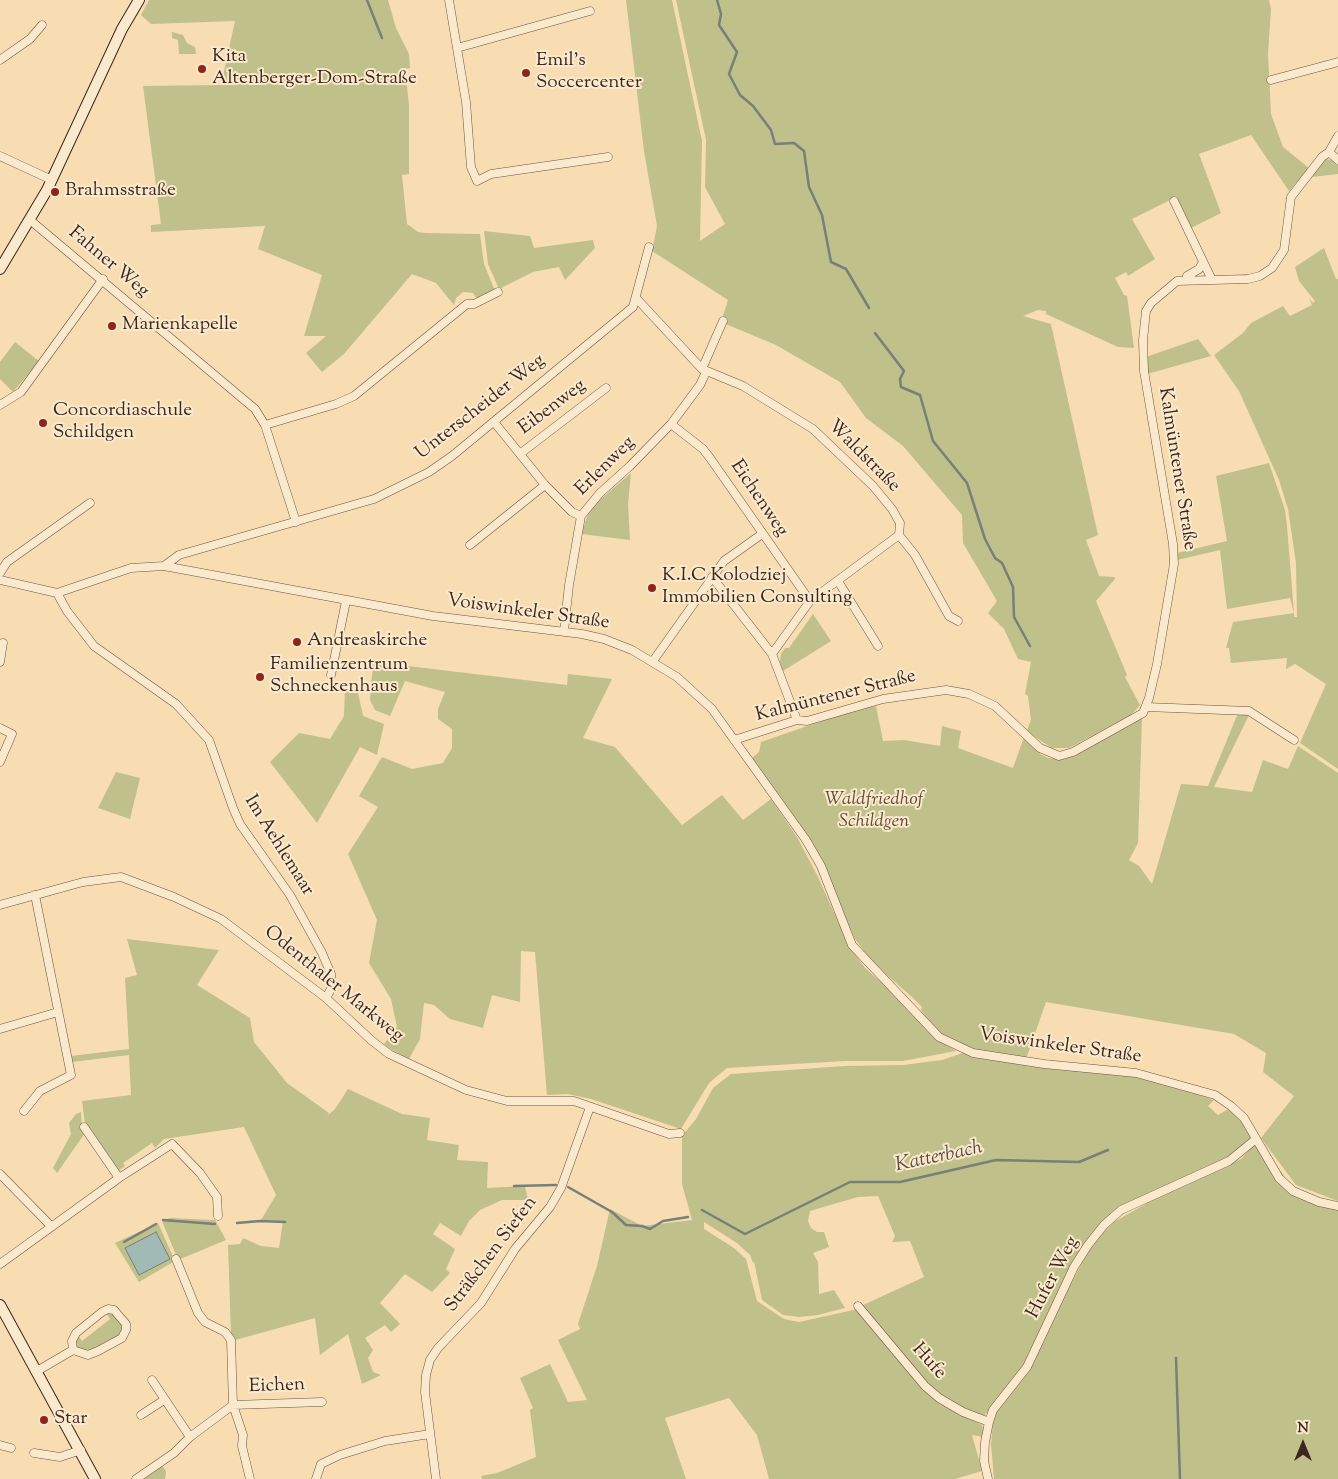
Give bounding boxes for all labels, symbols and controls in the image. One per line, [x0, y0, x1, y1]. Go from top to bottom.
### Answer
place label: Kita Altenberger-Dom-Straße [212, 47, 417, 91]
place label: Emil's Soccercenter [536, 51, 642, 95]
marker: Kita Altenberger-Dom-Straße [196, 63, 208, 75]
marker: Emil's Soccercenter [520, 67, 532, 79]
place label: Brahmsstraße [65, 181, 176, 203]
marker: Brahmsstraße [49, 186, 61, 198]
street label: Fahner Weg [63, 223, 153, 303]
place label: Marienkapelle [122, 315, 238, 337]
marker: Marienkapelle [106, 320, 118, 332]
street label: Unterscheider Weg [412, 350, 550, 466]
street label: Eibenweg [515, 375, 591, 441]
street label: Kalmüntener Straße [1152, 386, 1200, 552]
place label: Concordiaschule Schildgen [53, 401, 192, 445]
street label: Waldstraße [822, 416, 904, 498]
marker: Concordiaschule Schildgen [37, 417, 49, 429]
street label: Erlenweg [571, 432, 641, 502]
street label: Eichenweg [724, 456, 792, 542]
place label: K.I.C Kolodziej Immobilien Consulting [662, 566, 852, 610]
marker: K.I.C Kolodziej Immobilien Consulting [646, 582, 658, 594]
street label: Voiswinkeler Straße [445, 590, 611, 636]
place label: Andreaskirche [307, 631, 427, 653]
marker: Andreaskirche [291, 636, 303, 648]
place label: Familienzentrum Schneckenhaus [270, 655, 408, 699]
street label: Kalmüntener Straße [754, 666, 918, 728]
marker: Familienzentrum Schneckenhaus [254, 671, 266, 683]
park label: Waldfriedhof Schildgen [825, 790, 923, 834]
street label: Im Aehlemaar [238, 791, 318, 901]
street label: Odenthaler Markweg [259, 922, 407, 1048]
street label: Voiswinkeler Straße [977, 1024, 1143, 1070]
water label: Katterbach [893, 1137, 985, 1179]
street label: Sträßchen Siefen [441, 1193, 543, 1317]
street label: Hufer Weg [1023, 1233, 1085, 1323]
street label: Hufe [906, 1339, 950, 1385]
street label: Eichen [248, 1375, 306, 1399]
place label: Star [54, 1409, 87, 1431]
marker: Star [38, 1414, 50, 1426]
north arrow [1278, 1419, 1328, 1469]
text: N [1297, 1419, 1309, 1439]

